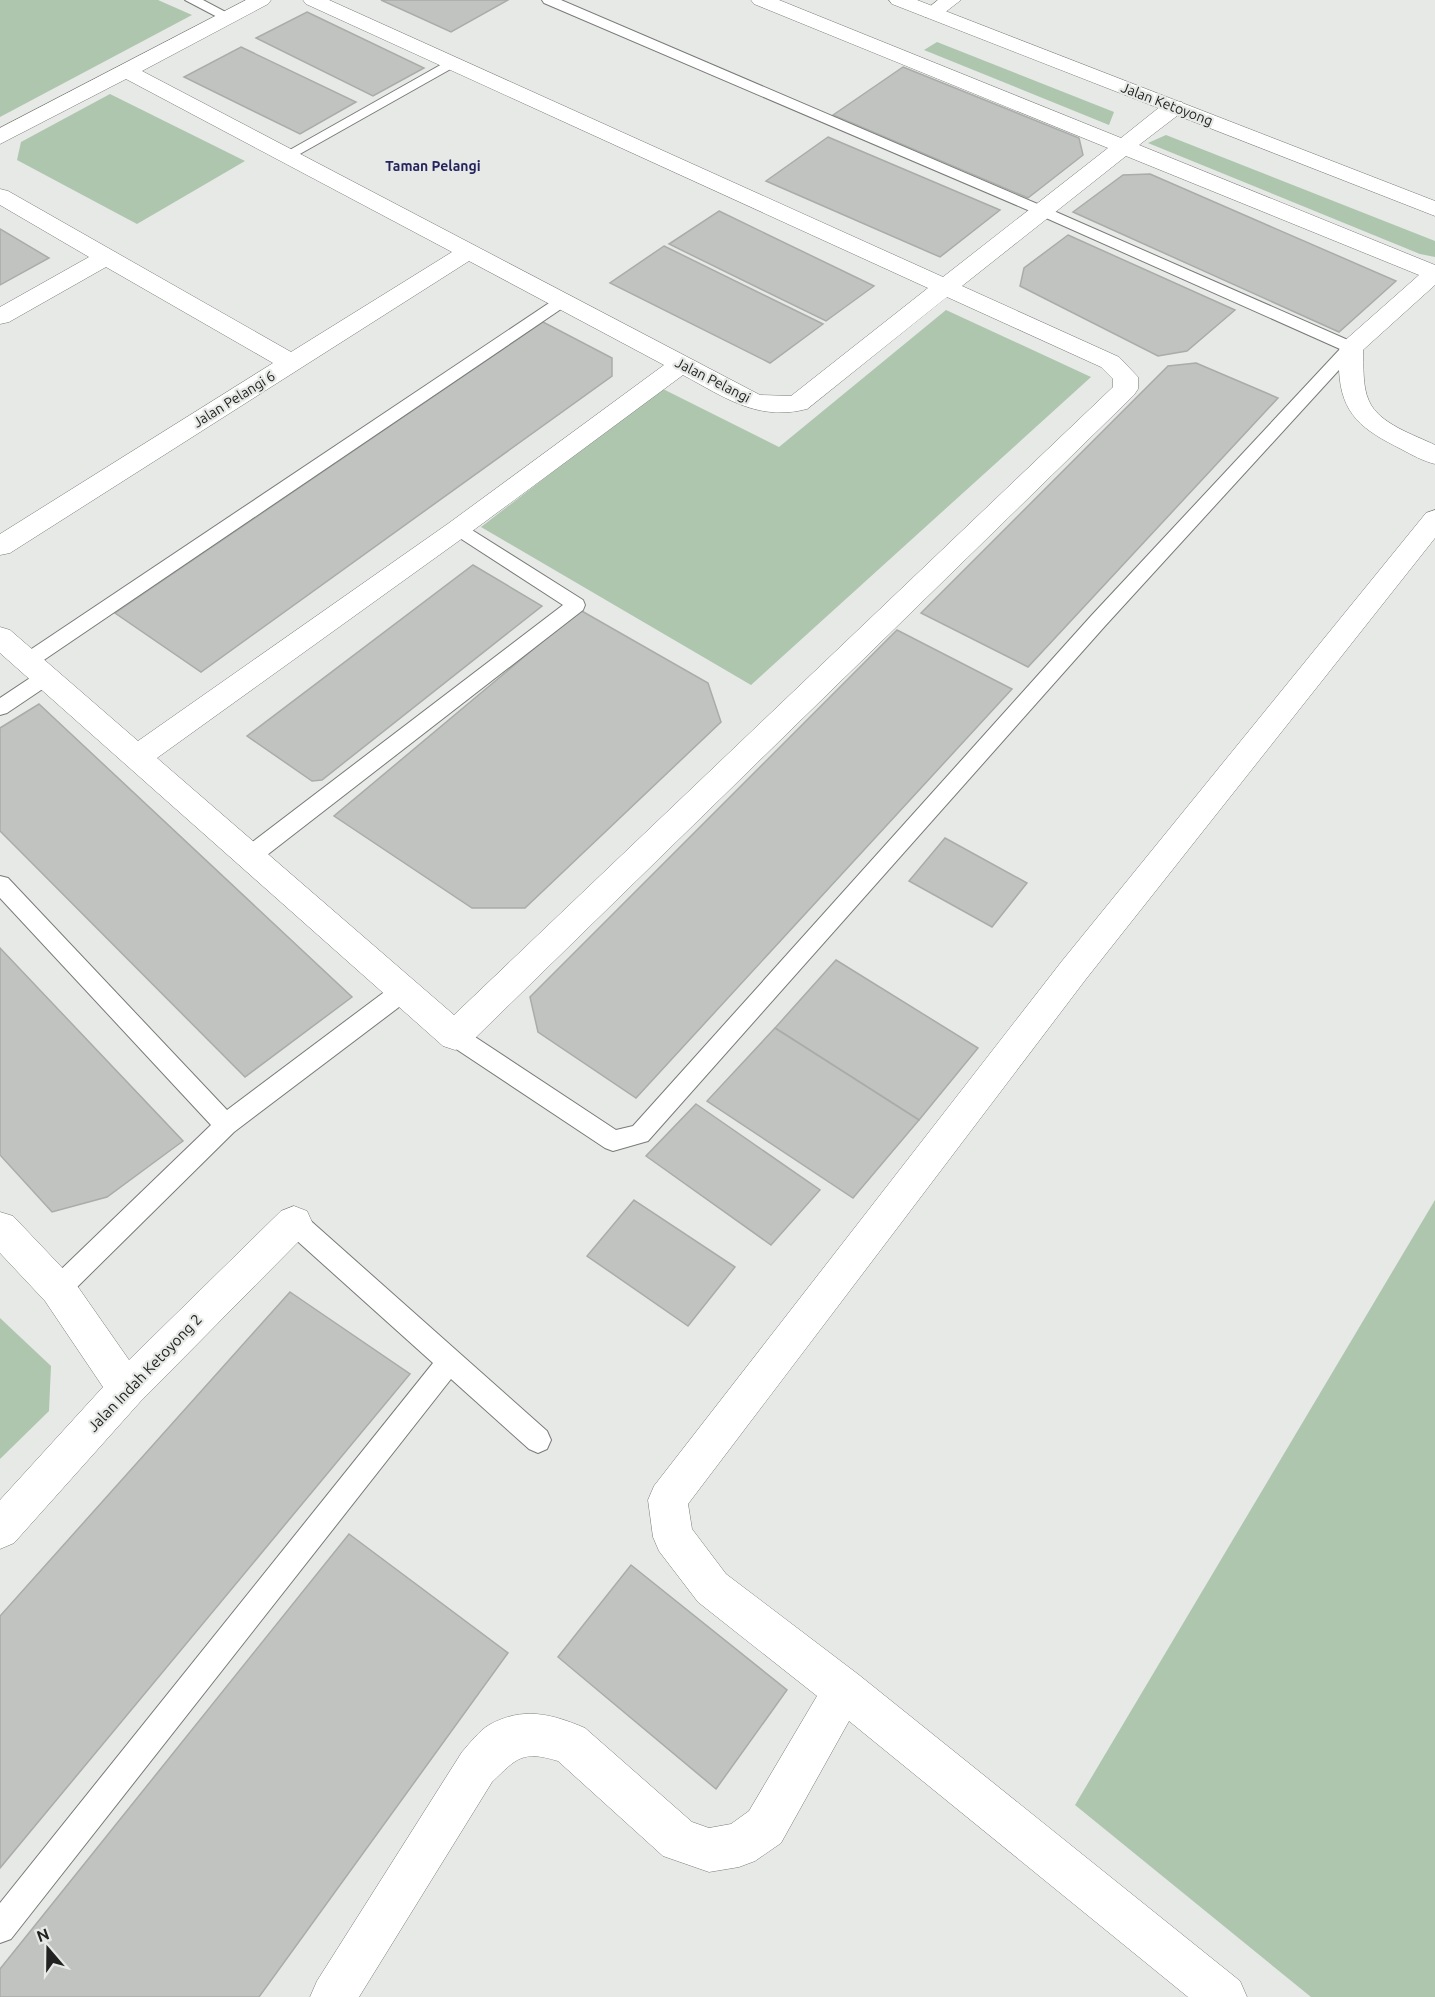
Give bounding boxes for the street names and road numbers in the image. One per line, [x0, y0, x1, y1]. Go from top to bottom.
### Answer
street label: Jalan Ketoyong [1119, 79, 1215, 129]
street label: Jalan Pelangi [673, 354, 753, 406]
street label: Jalan Pelangi 6 [190, 367, 278, 431]
street label: Jalan Indah Ketoyong 2 [84, 1310, 205, 1435]

